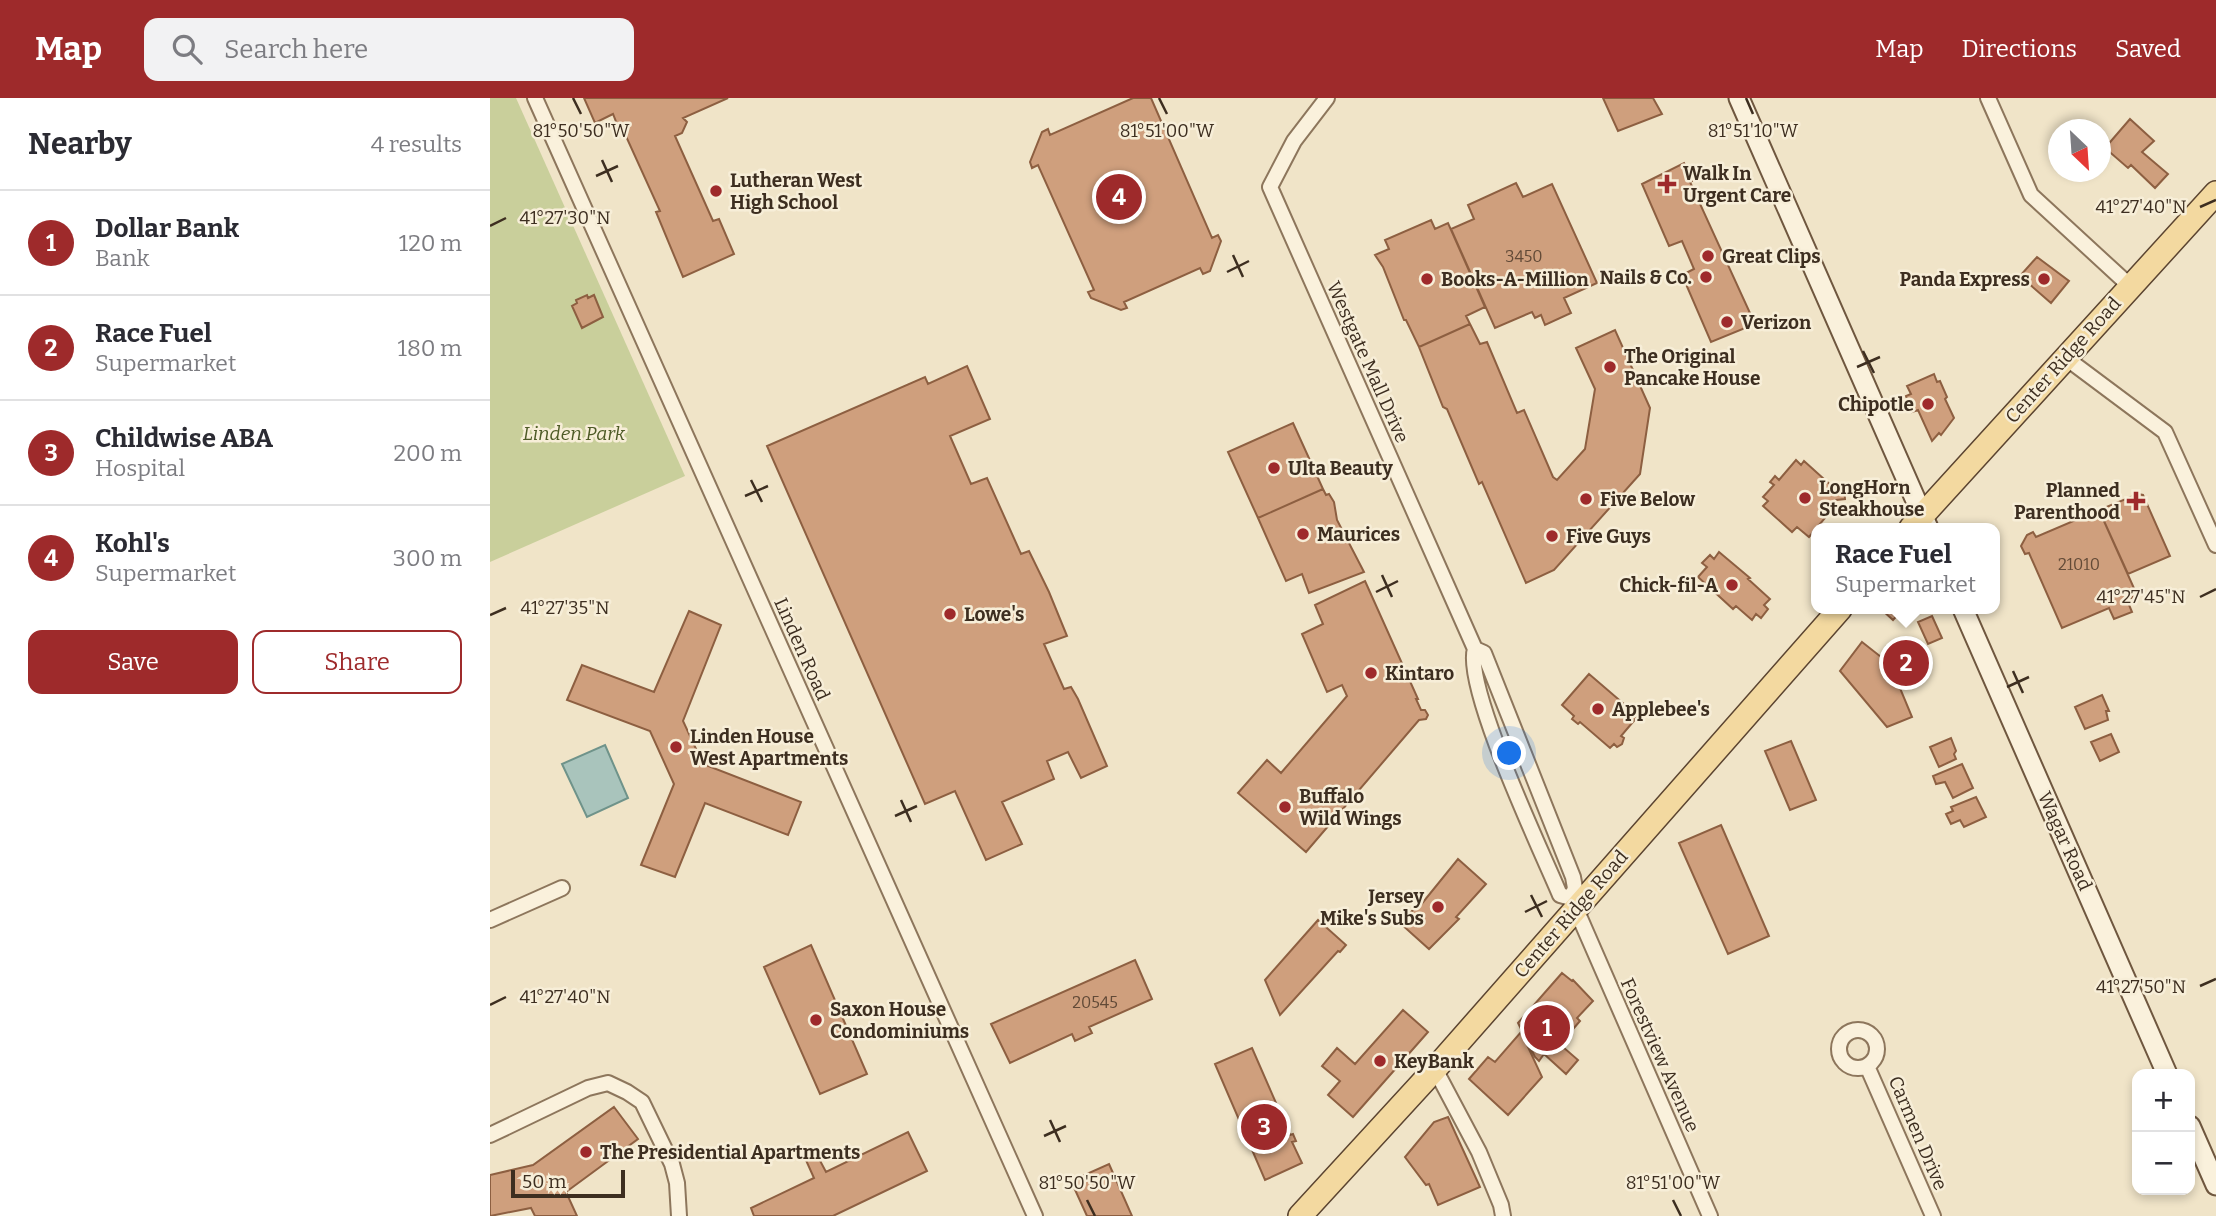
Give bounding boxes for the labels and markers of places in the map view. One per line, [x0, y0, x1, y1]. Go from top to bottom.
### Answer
place label: Walk In Urgent Care [1683, 162, 1791, 207]
place label: Lutheran West High School [730, 169, 863, 214]
pin: 4 [1096, 171, 1142, 223]
marker: Walk In Urgent Care [1657, 174, 1677, 194]
marker: Lutheran West High School [708, 183, 724, 199]
place label: Great Clips [1722, 245, 1821, 268]
marker: Great Clips [1700, 248, 1716, 264]
place label: Nails & Co. [1599, 266, 1692, 289]
place label: Books-A-Million [1441, 268, 1589, 291]
place label: Panda Express [1899, 268, 2030, 291]
marker: Nails & Co. [1698, 269, 1714, 285]
marker: Books-A-Million [1419, 271, 1435, 287]
marker: Panda Express [2036, 271, 2052, 287]
place label: Verizon [1741, 311, 1812, 334]
marker: Verizon [1719, 314, 1735, 330]
place label: The Original Pancake House [1624, 345, 1760, 390]
marker: The Original Pancake House [1602, 359, 1618, 375]
place label: Chipotle [1838, 393, 1914, 416]
marker: Chipotle [1920, 396, 1936, 412]
place label: Ulta Beauty [1288, 457, 1393, 480]
marker: Ulta Beauty [1266, 460, 1282, 476]
place label: LongHorn Steakhouse [1819, 476, 1925, 521]
place label: Planned Parenthood [2014, 479, 2121, 524]
place label: Five Below [1600, 488, 1695, 511]
marker: LongHorn Steakhouse [1797, 490, 1813, 506]
marker: Five Below [1578, 491, 1594, 507]
marker: Planned Parenthood [2126, 491, 2146, 511]
place label: Maurices [1317, 523, 1400, 546]
place label: Five Guys [1566, 525, 1651, 548]
marker: Maurices [1295, 526, 1311, 542]
marker: Five Guys [1544, 528, 1560, 544]
place label: Chick-fil-A [1619, 574, 1718, 597]
marker: Chick-fil-A [1724, 577, 1740, 593]
place label: Lowe's [964, 603, 1024, 626]
marker: Lowe's [942, 606, 958, 622]
pin: 2 [1883, 637, 1929, 689]
place label: Kintaro [1385, 662, 1454, 685]
marker: Kintaro [1363, 665, 1379, 681]
place label: Applebee's [1612, 698, 1710, 721]
marker: Applebee's [1590, 701, 1606, 717]
place label: Linden House West Apartments [690, 725, 848, 770]
marker: Linden House West Apartments [668, 739, 684, 755]
place label: Buffalo Wild Wings [1299, 785, 1402, 830]
marker: Buffalo Wild Wings [1277, 799, 1293, 815]
place label: Jersey Mike's Subs [1320, 885, 1424, 930]
marker: Jersey Mike's Subs [1430, 899, 1446, 915]
place label: Saxon House Condominiums [830, 998, 969, 1043]
pin: 1 [1524, 1002, 1570, 1054]
marker: Saxon House Condominiums [808, 1012, 824, 1028]
place label: KeyBank [1394, 1050, 1475, 1073]
marker: KeyBank [1372, 1053, 1388, 1069]
pin: 3 [1241, 1101, 1287, 1153]
place label: The Presidential Apartments [600, 1141, 860, 1164]
marker: The Presidential Apartments [578, 1144, 594, 1160]

